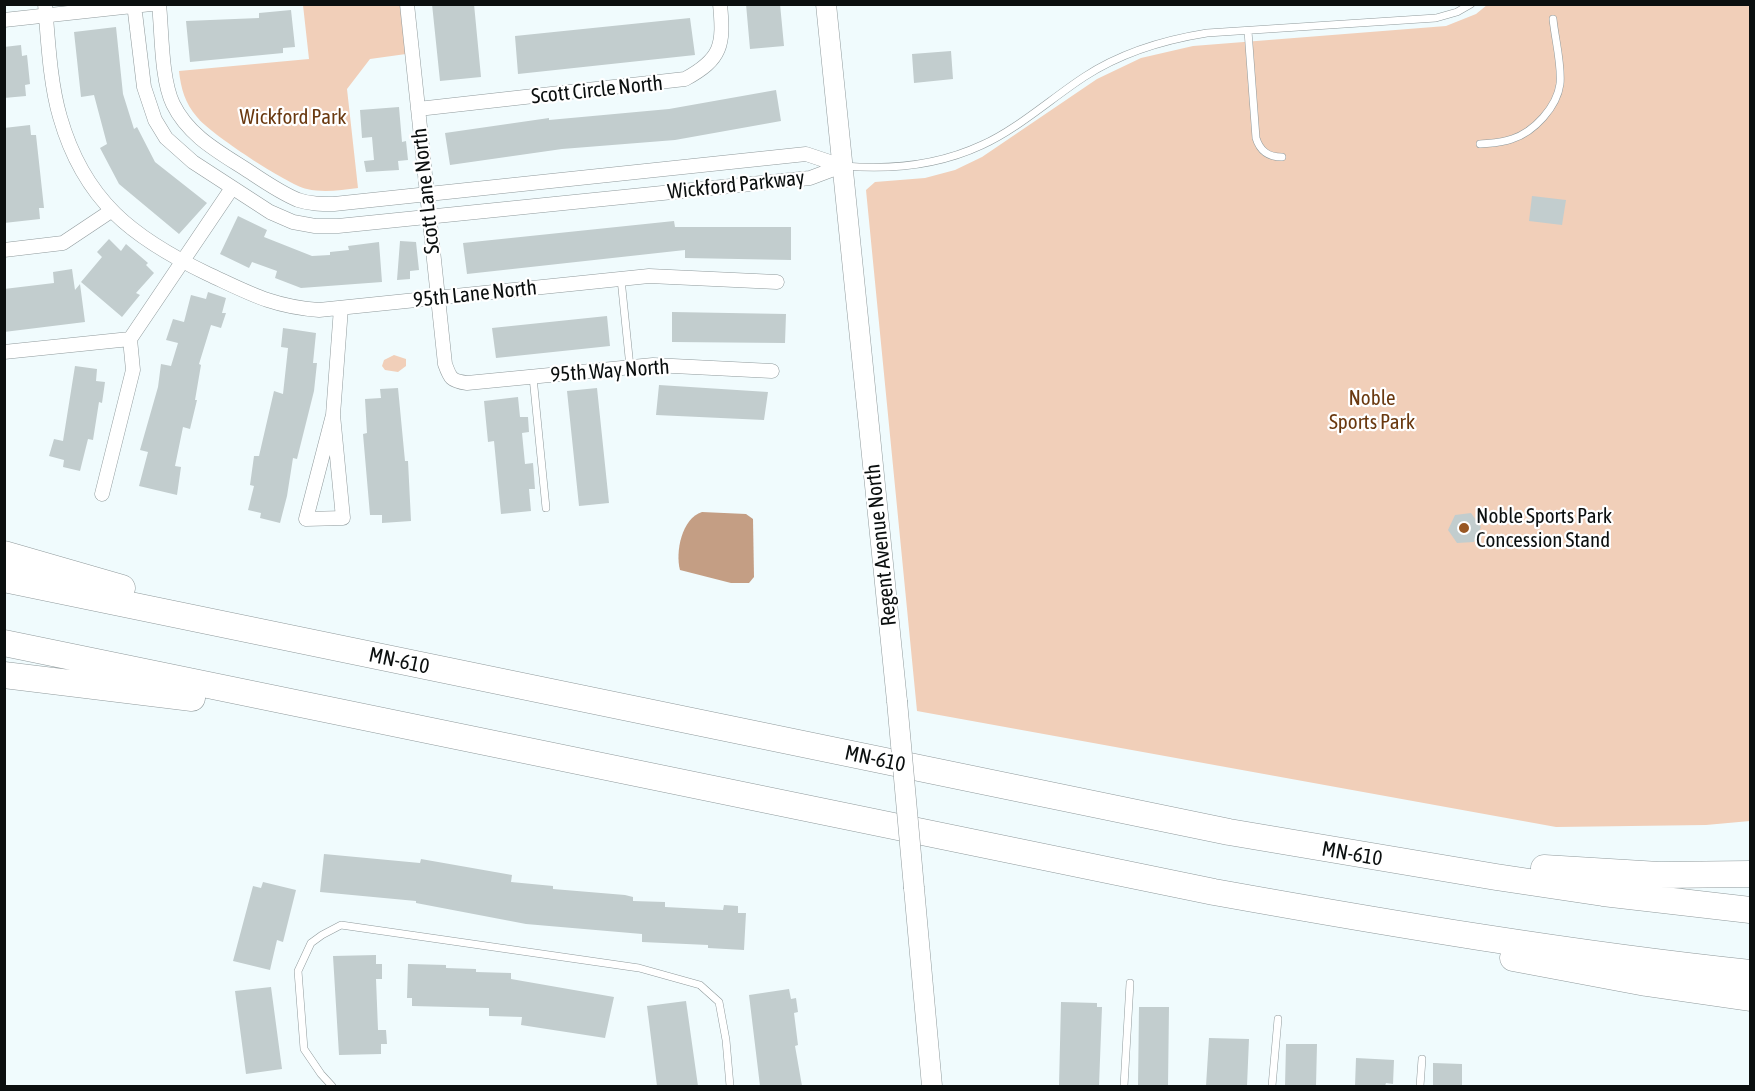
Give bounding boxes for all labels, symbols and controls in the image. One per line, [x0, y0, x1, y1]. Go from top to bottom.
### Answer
street label: Scott Circle North [530, 71, 664, 109]
park label: Wickford Park [240, 104, 346, 130]
street label: Scott Lane North [407, 127, 445, 255]
street label: Wickford Parkway [666, 165, 806, 205]
street label: 95th Lane North [412, 275, 538, 313]
street label: 95th Way North [550, 354, 670, 388]
park label: Noble Sports Park [1329, 385, 1415, 435]
street label: Regent Avenue North [860, 463, 902, 627]
place label: Noble Sports Park Concession Stand [1476, 503, 1612, 553]
marker: Noble Sports Park Concession Stand [1457, 521, 1471, 535]
street label: MN-610 [366, 642, 432, 680]
street label: MN-610 [842, 740, 908, 778]
street label: MN-610 [1320, 836, 1384, 872]

